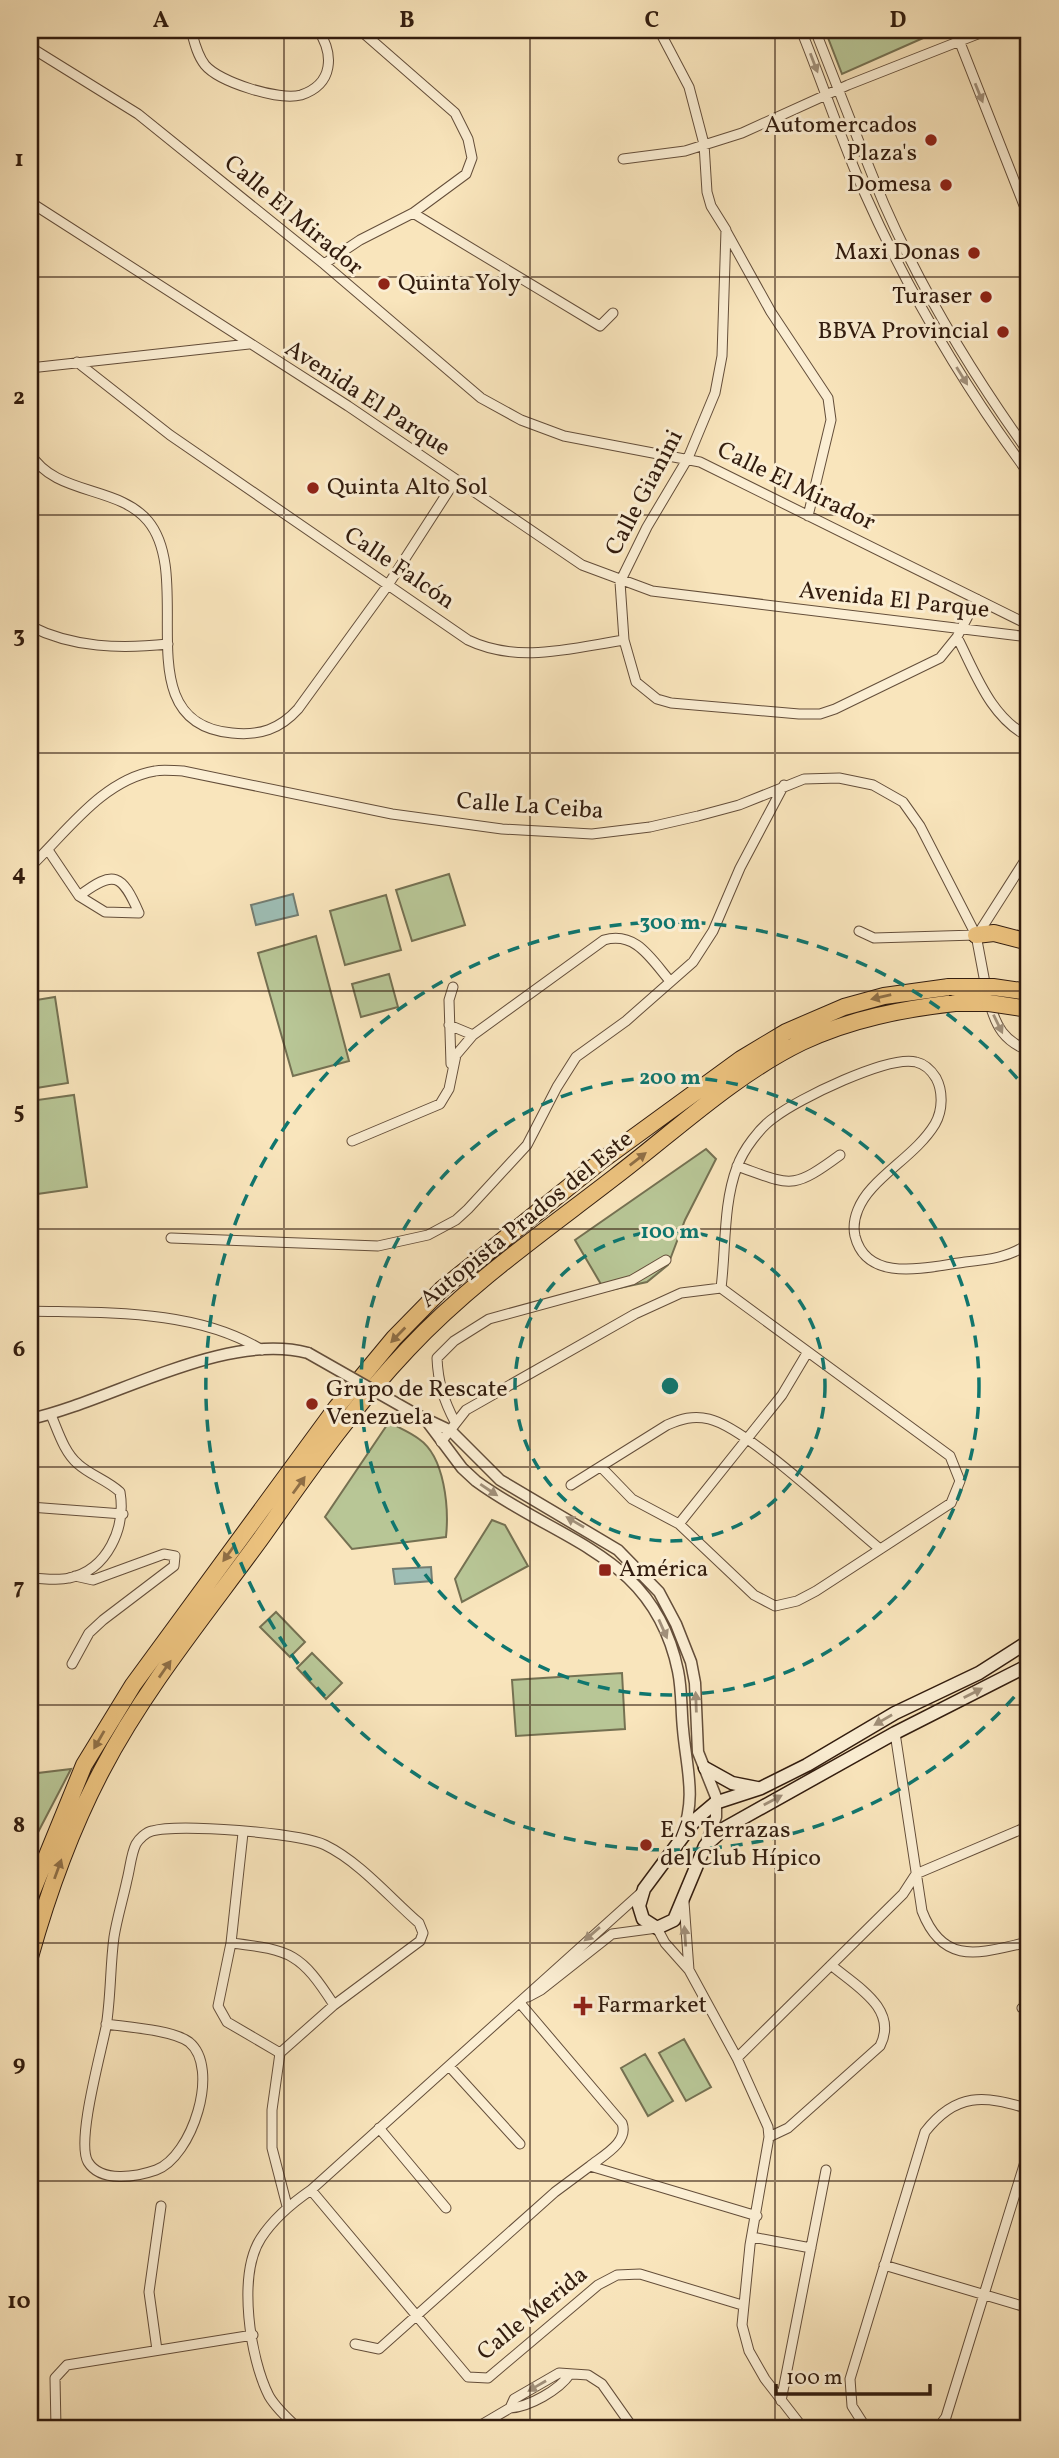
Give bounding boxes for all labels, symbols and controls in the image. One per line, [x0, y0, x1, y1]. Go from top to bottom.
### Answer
text: A [153, 5, 169, 37]
text: B [399, 5, 415, 37]
text: C [645, 5, 659, 37]
text: D [890, 5, 907, 37]
one-way arrow [809, 53, 820, 74]
one-way arrow [974, 83, 985, 104]
place label: Automercados Plaza's [764, 109, 917, 171]
marker: Automercados Plaza's [923, 132, 939, 148]
text: 1 [14, 144, 24, 176]
street label: Calle El Mirador [216, 148, 370, 284]
place label: Domesa [847, 168, 932, 202]
marker: Domesa [938, 177, 954, 193]
place label: Maxi Donas [835, 236, 960, 270]
marker: Maxi Donas [966, 245, 982, 261]
place label: Quinta Yoly [398, 267, 521, 301]
marker: Quinta Yoly [376, 276, 392, 292]
place label: Turaser [892, 280, 972, 314]
marker: Turaser [978, 289, 994, 305]
place label: BBVA Provincial [817, 315, 989, 349]
marker: BBVA Provincial [995, 324, 1011, 340]
street label: Avenida El Parque [277, 333, 457, 465]
one-way arrow [956, 366, 969, 385]
text: 2 [13, 382, 25, 414]
street label: Calle Gianini [598, 424, 692, 562]
street label: Calle El Mirador [711, 434, 881, 540]
place label: Quinta Alto Sol [327, 471, 488, 505]
marker: Quinta Alto Sol [305, 480, 321, 496]
street label: Calle Falcón [337, 519, 461, 619]
street label: Avenida El Parque [797, 574, 991, 628]
text: 3 [13, 620, 25, 652]
street label: Calle La Ceiba [455, 785, 605, 829]
text: 4 [12, 858, 26, 890]
text: 300 m [640, 909, 700, 938]
one-way arrow [870, 992, 892, 1003]
one-way arrow [992, 1014, 1004, 1034]
text: 200 m [639, 1064, 701, 1093]
text: 5 [13, 1096, 25, 1128]
street label: Autopista Prados del Este [413, 1123, 641, 1317]
one-way arrow [628, 1152, 646, 1167]
text: 100 m [640, 1218, 700, 1247]
one-way arrow [390, 1326, 406, 1343]
text: 6 [13, 1334, 25, 1366]
place label: Grupo de Rescate Venezuela [326, 1373, 508, 1435]
centre of rings [658, 1374, 682, 1398]
marker: Grupo de Rescate Venezuela [304, 1396, 320, 1412]
one-way arrow [292, 1476, 306, 1494]
one-way arrow [480, 1483, 498, 1497]
one-way arrow [565, 1516, 584, 1529]
one-way arrow [222, 1544, 236, 1562]
place label: América [619, 1553, 708, 1587]
marker: América [597, 1562, 613, 1578]
text: 7 [14, 1572, 25, 1604]
one-way arrow [658, 1618, 669, 1639]
one-way arrow [158, 1660, 172, 1678]
one-way arrow [964, 1687, 984, 1699]
one-way arrow [691, 1690, 702, 1712]
one-way arrow [874, 1714, 893, 1726]
one-way arrow [93, 1730, 105, 1750]
one-way arrow [763, 1795, 783, 1806]
text: 8 [13, 1810, 25, 1842]
place label: E/S Terrazas del Club Hípico [660, 1814, 821, 1876]
marker: E/S Terrazas del Club Hípico [638, 1837, 654, 1853]
one-way arrow [53, 1858, 64, 1879]
one-way arrow [679, 1925, 690, 1947]
one-way arrow [584, 1926, 601, 1941]
place label: Farmarket [597, 1989, 707, 2023]
marker: Farmarket [575, 1998, 591, 2014]
text: 9 [13, 2048, 25, 2080]
street label: Calle Merida [470, 2259, 596, 2369]
text: 10 [7, 2286, 31, 2318]
scale bar [776, 2353, 930, 2397]
text: 100 m [786, 2364, 843, 2393]
one-way arrow [528, 2380, 547, 2392]

